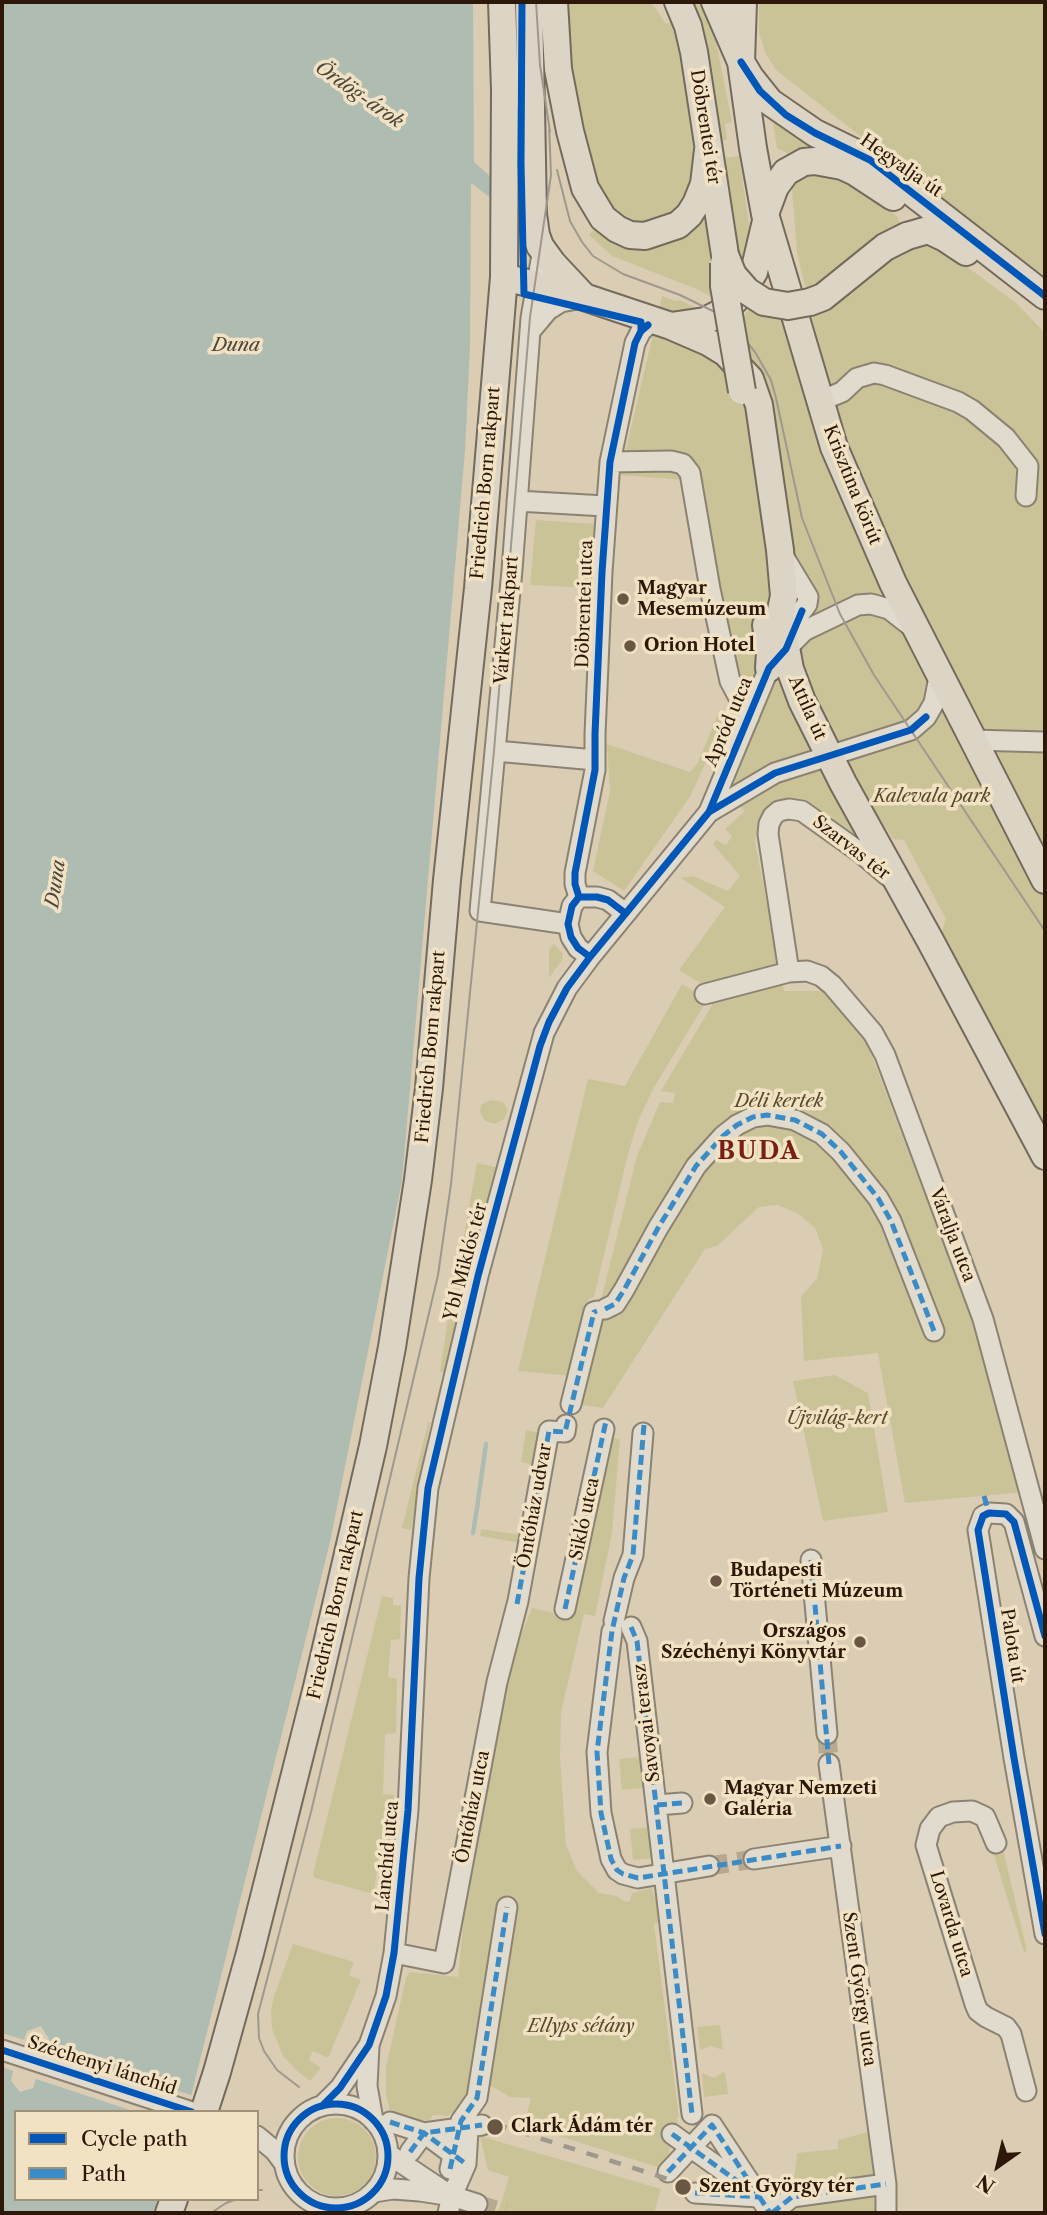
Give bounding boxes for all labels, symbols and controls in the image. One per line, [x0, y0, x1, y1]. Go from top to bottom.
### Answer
water label: Ördög-árok [311, 56, 407, 134]
street label: Döbrentei tér [685, 68, 725, 186]
street label: Hegyalja út [856, 130, 946, 202]
water label: Duna [212, 335, 260, 357]
street label: Friedrich Born rakpart [467, 386, 505, 580]
street label: Krisztina körút [818, 422, 886, 548]
street label: Döbrentei utca [572, 540, 598, 668]
street label: Várkert rakpart [491, 555, 523, 685]
place label: Magyar Mesemúzeum [637, 578, 766, 620]
marker: Magyar Mesemúzeum [615, 591, 631, 607]
place label: Orion Hotel [644, 635, 755, 657]
marker: Orion Hotel [622, 638, 638, 654]
street label: Attila út [783, 672, 831, 744]
street label: Apród utca [701, 674, 757, 770]
park label: Kalevala park [874, 786, 990, 808]
street label: Szarvas tér [808, 811, 894, 885]
water label: Duna [41, 859, 71, 909]
street label: Friedrich Born rakpart [412, 950, 450, 1144]
park label: Déli kertek [735, 1091, 823, 1113]
district label: BUDA [718, 1138, 800, 1166]
street label: Váralja utca [924, 1185, 980, 1285]
street label: Ybl Miklós tér [440, 1201, 492, 1323]
park label: Újvilág-kert [786, 1408, 888, 1430]
street label: Öntőház udvar [513, 1442, 557, 1570]
street label: Sikló utca [566, 1476, 604, 1562]
street label: Friedrich Born rakpart [304, 1508, 368, 1702]
place label: Budapesti Történeti Múzeum [730, 1560, 903, 1602]
marker: Budapesti Történeti Múzeum [708, 1573, 724, 1589]
street label: Palota út [995, 1607, 1029, 1685]
place label: Országos Széchényi Könyvtár [661, 1621, 846, 1664]
marker: Országos Széchényi Könyvtár [852, 1634, 868, 1650]
street label: Savoyai terasz [629, 1662, 665, 1784]
street label: Öntőház utca [451, 1749, 495, 1865]
place label: Magyar Nemzeti Galéria [724, 1778, 877, 1820]
marker: Magyar Nemzeti Galéria [702, 1791, 718, 1807]
street label: Lánchíd utca [372, 1800, 404, 1912]
street label: Lovarda utca [925, 1868, 977, 1980]
street label: Szent György utca [837, 1910, 881, 2068]
park label: Ellyps sétány [527, 2016, 635, 2038]
street label: Széchenyi lánchíd [25, 2032, 179, 2100]
legend [14, 2110, 259, 2201]
place label: Clark Ádám tér [511, 2116, 653, 2138]
marker: Clark Ádám tér [485, 2117, 505, 2137]
text: Cycle path [81, 2126, 188, 2151]
north arrow [963, 2131, 1033, 2201]
text: Path [81, 2161, 126, 2186]
text: N [973, 2170, 999, 2198]
place label: Szent György tér [699, 2176, 854, 2198]
marker: Szent György tér [673, 2177, 693, 2197]

